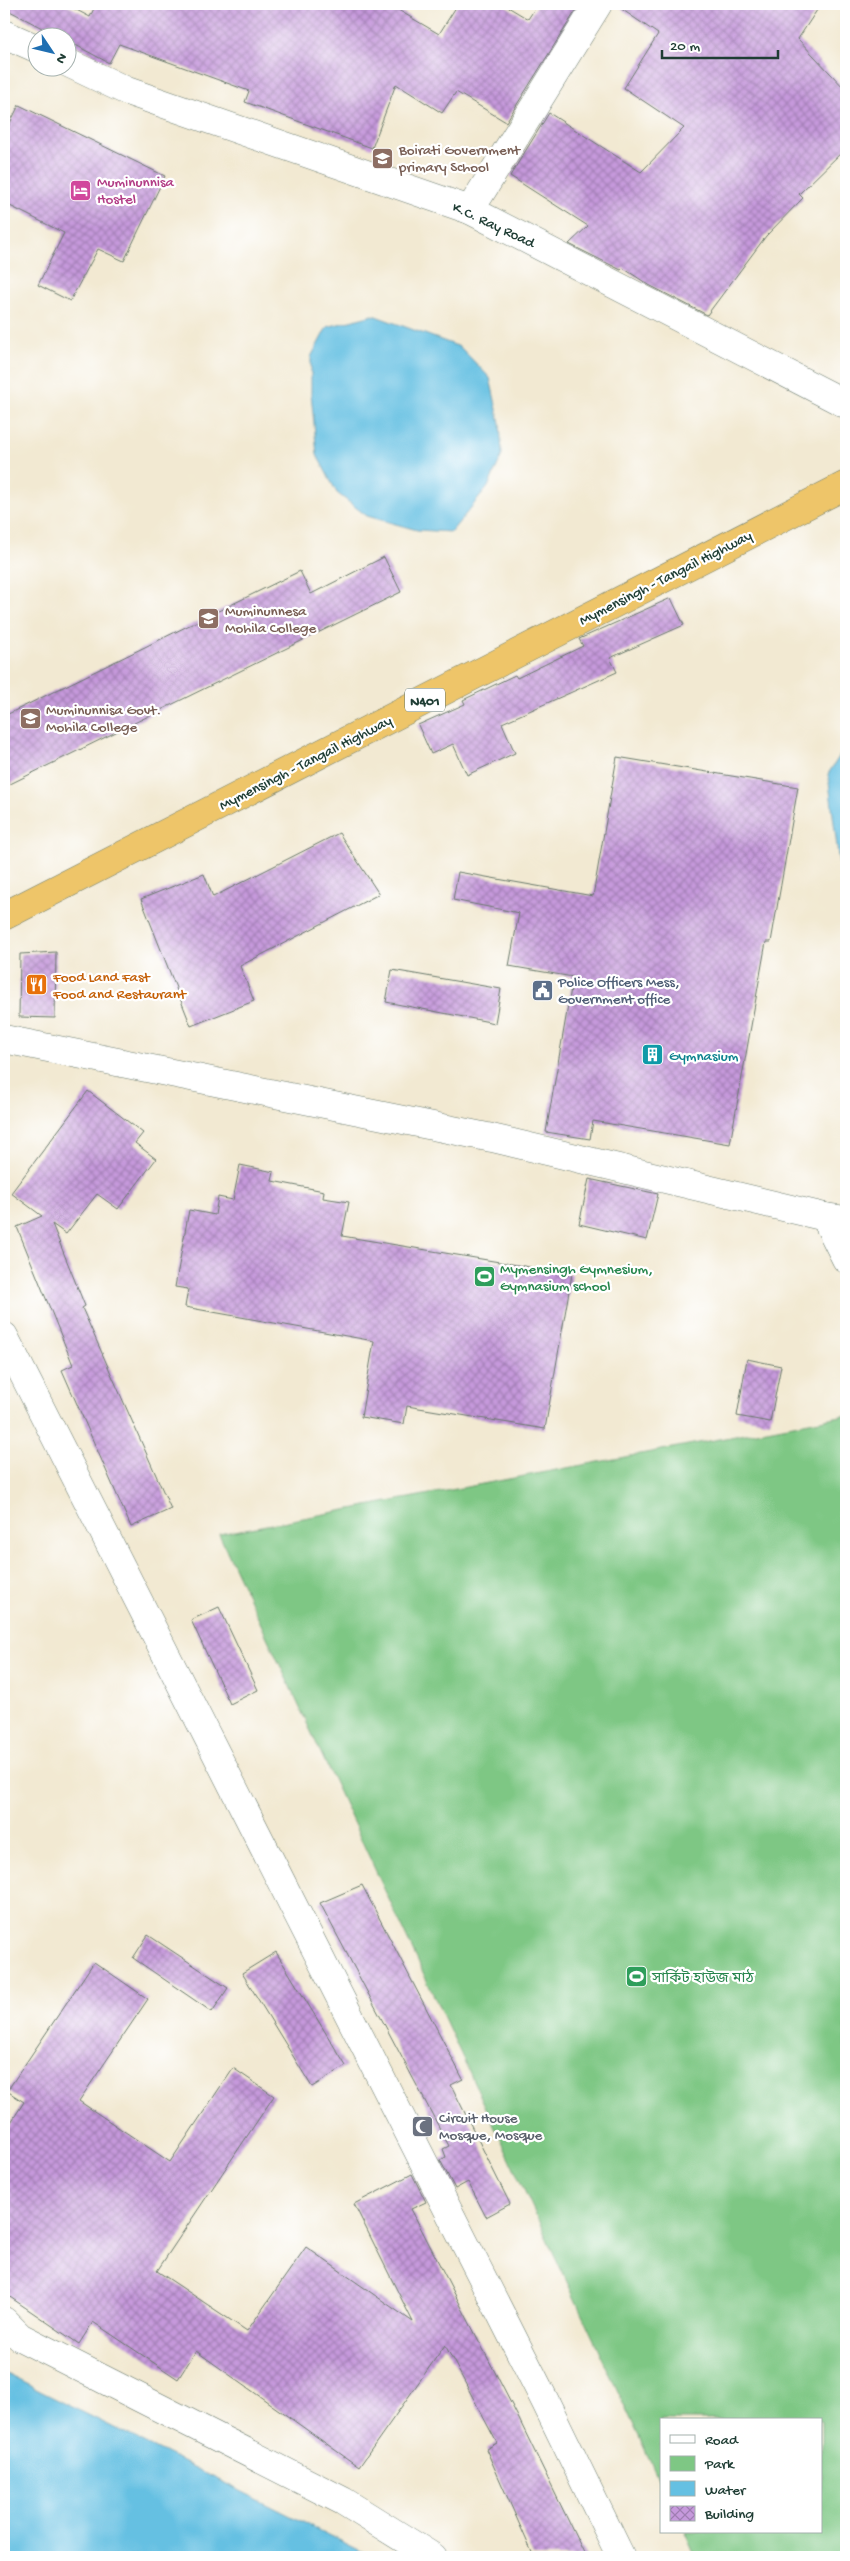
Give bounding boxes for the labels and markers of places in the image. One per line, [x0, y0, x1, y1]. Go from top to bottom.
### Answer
place label: Boirati Government primary School [398, 142, 522, 177]
school or university icon: Boirati Government primary School [371, 146, 395, 170]
place label: Muminunnisa Hostel [97, 174, 175, 209]
hotel icon: Muminunnisa Hostel [69, 178, 93, 202]
place label: Muminunnesa Mohila College [225, 603, 316, 638]
school or university icon: Muminunnesa Mohila College [197, 607, 221, 631]
place label: Muminunnisa Govt. Mohila College [46, 702, 161, 737]
school or university icon: Muminunnisa Govt. Mohila College [18, 706, 42, 730]
place label: Food Land Fast Food and Restaurant [52, 969, 188, 1004]
restaurant icon: Food Land Fast Food and Restaurant [25, 973, 49, 997]
place label: Police Officers Mess, Government office [557, 974, 680, 1009]
public building icon: Police Officers Mess, Government office [530, 978, 554, 1002]
building icon: Gymnasium [641, 1043, 665, 1067]
place label: Gymnasium [669, 1048, 739, 1066]
place label: Mymensingh Gymnesium, Gymnasium school [500, 1261, 653, 1296]
sports icon: Mymensingh Gymnesium, Gymnasium school [472, 1265, 496, 1289]
sports icon: সার্কিট হাউজ মাঠ [624, 1965, 648, 1989]
place label: সার্কিট হাউজ মাঠ [651, 1968, 755, 1988]
place label: Circuit House Mosque, Mosque [439, 2110, 542, 2145]
mosque icon: Circuit House Mosque, Mosque [411, 2114, 435, 2138]

